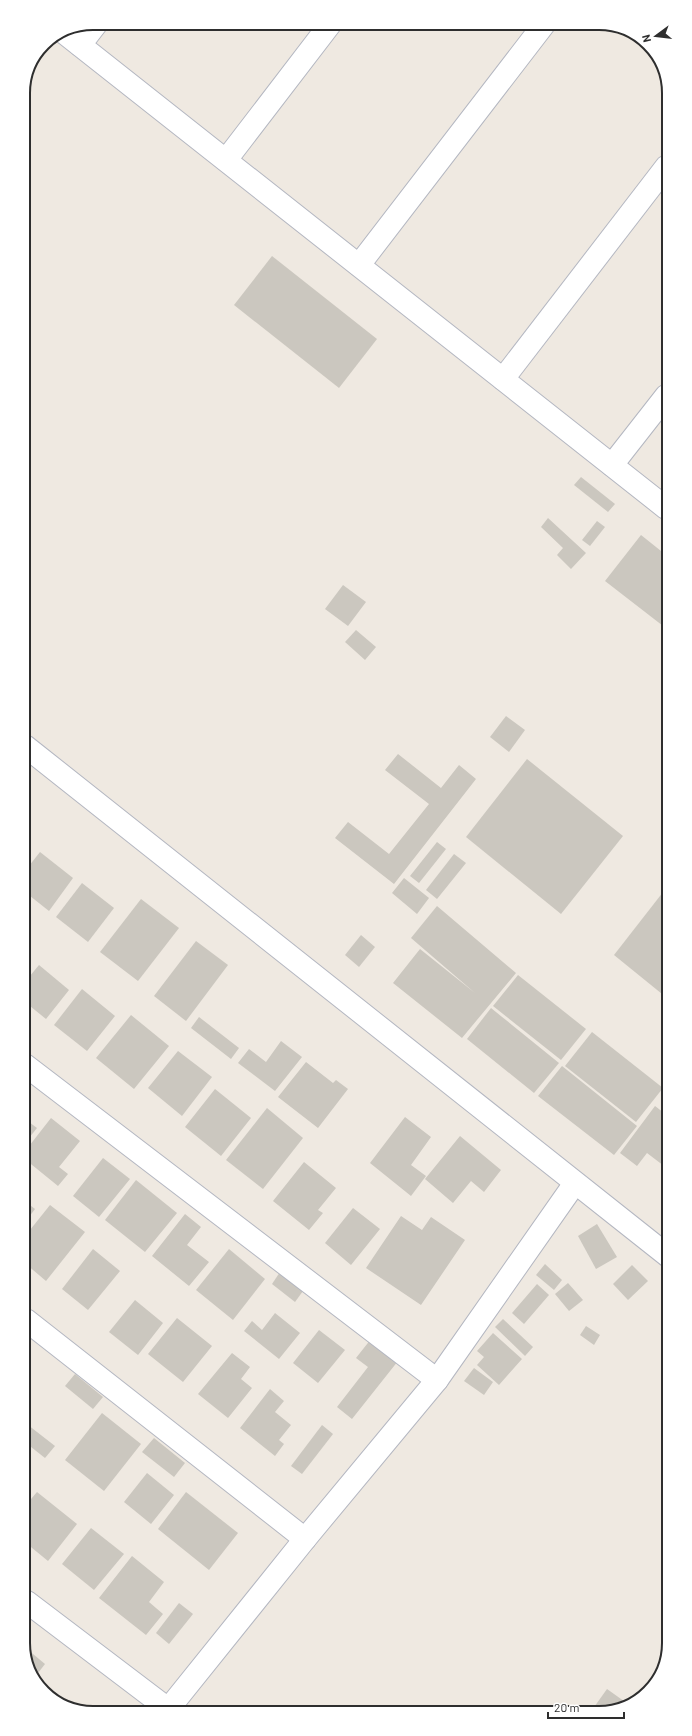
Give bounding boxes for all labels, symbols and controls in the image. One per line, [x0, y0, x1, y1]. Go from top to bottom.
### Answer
north arrow [636, 16, 676, 56]
text: N [639, 33, 653, 44]
scale bar [548, 1694, 624, 1720]
text: 20 m [554, 1700, 580, 1714]

